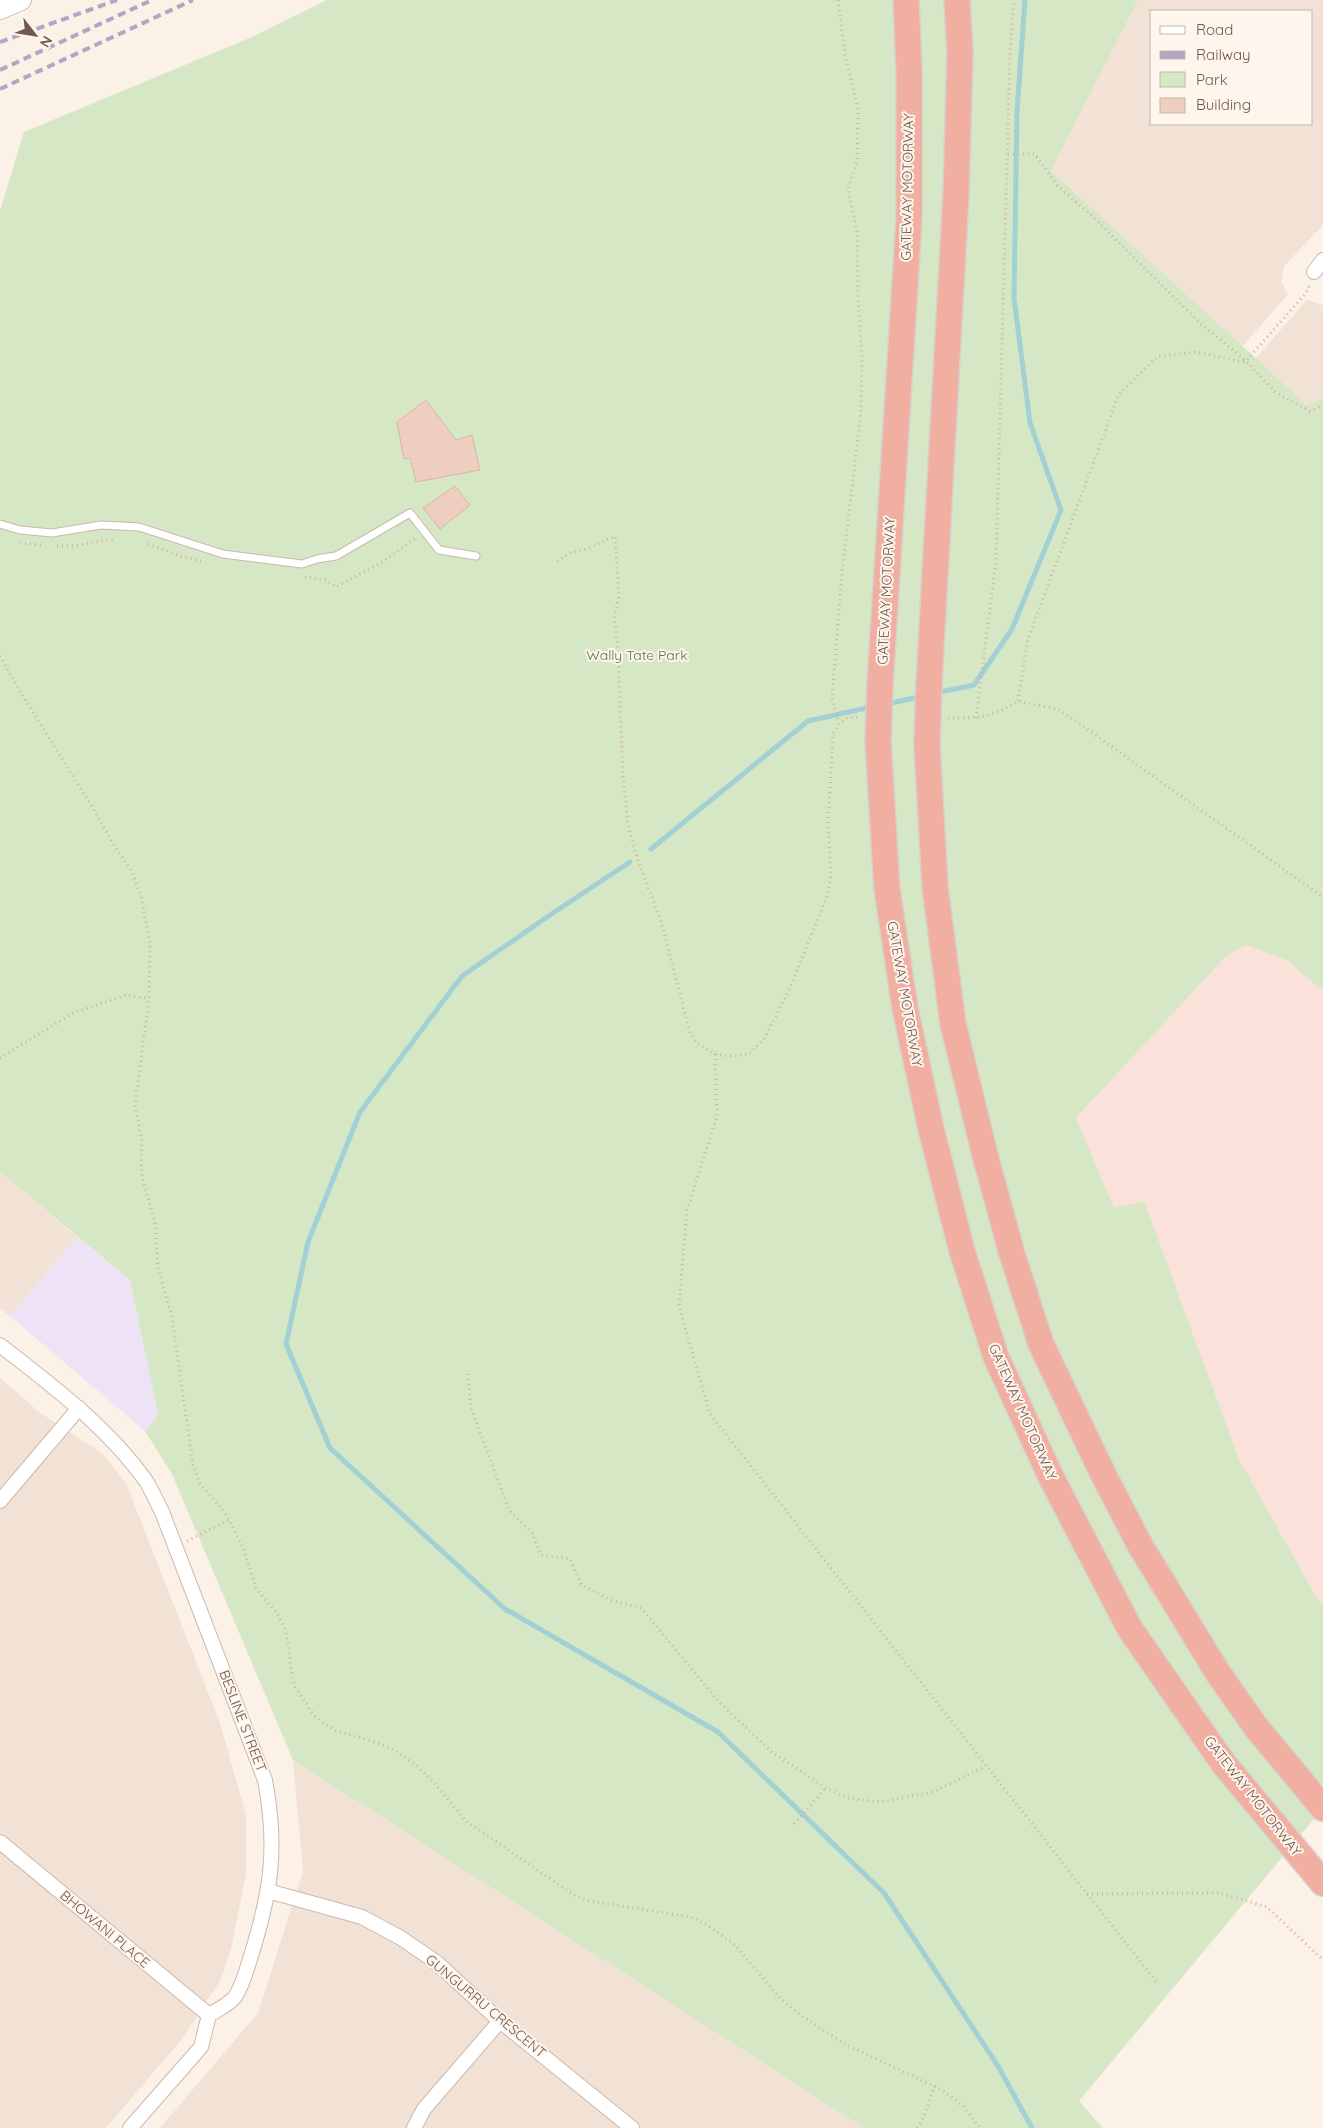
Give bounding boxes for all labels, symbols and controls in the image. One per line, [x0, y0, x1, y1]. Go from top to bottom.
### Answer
north arrow [10, 10, 60, 60]
legend [1150, 10, 1313, 125]
text: Road [1196, 20, 1233, 39]
text: N [36, 33, 57, 51]
text: Railway [1196, 45, 1251, 64]
text: Park [1196, 70, 1228, 89]
text: Building [1196, 95, 1251, 114]
street label: GATEWAY MOTORWAY [897, 113, 917, 261]
street label: GATEWAY MOTORWAY [873, 517, 899, 665]
park label: Wally Tate Park [586, 646, 688, 664]
street label: GATEWAY MOTORWAY [883, 920, 927, 1068]
street label: GATEWAY MOTORWAY [985, 1341, 1061, 1483]
street label: BESLINE STREET [215, 1667, 271, 1775]
street label: GATEWAY MOTORWAY [1200, 1732, 1306, 1860]
street label: BHOWANI PLACE [57, 1886, 154, 1972]
street label: GUNGURRU CRESCENT [422, 1950, 550, 2062]

